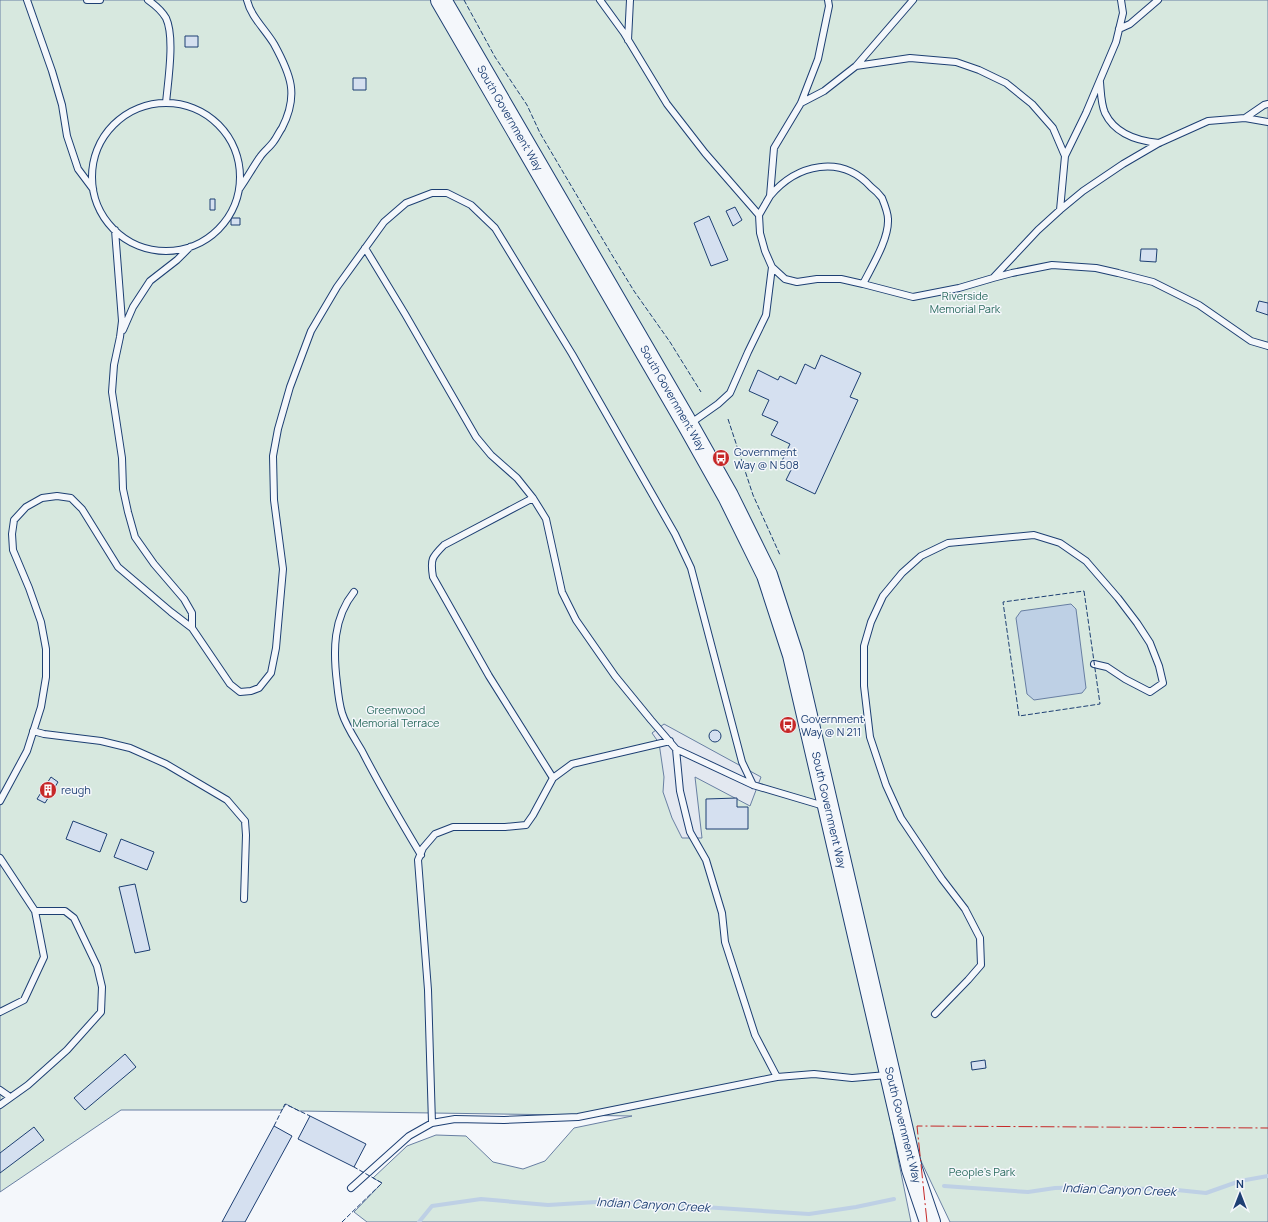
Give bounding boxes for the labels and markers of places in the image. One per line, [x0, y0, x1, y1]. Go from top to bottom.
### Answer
place label: Government Way @ N 508 [734, 444, 799, 472]
bus stop icon: Government Way @ N 508 [711, 448, 731, 468]
place label: Government Way @ N 211 [801, 711, 864, 739]
bus stop icon: Government Way @ N 211 [778, 715, 798, 735]
building icon: reugh [38, 780, 58, 800]
place label: reugh [61, 782, 91, 797]

